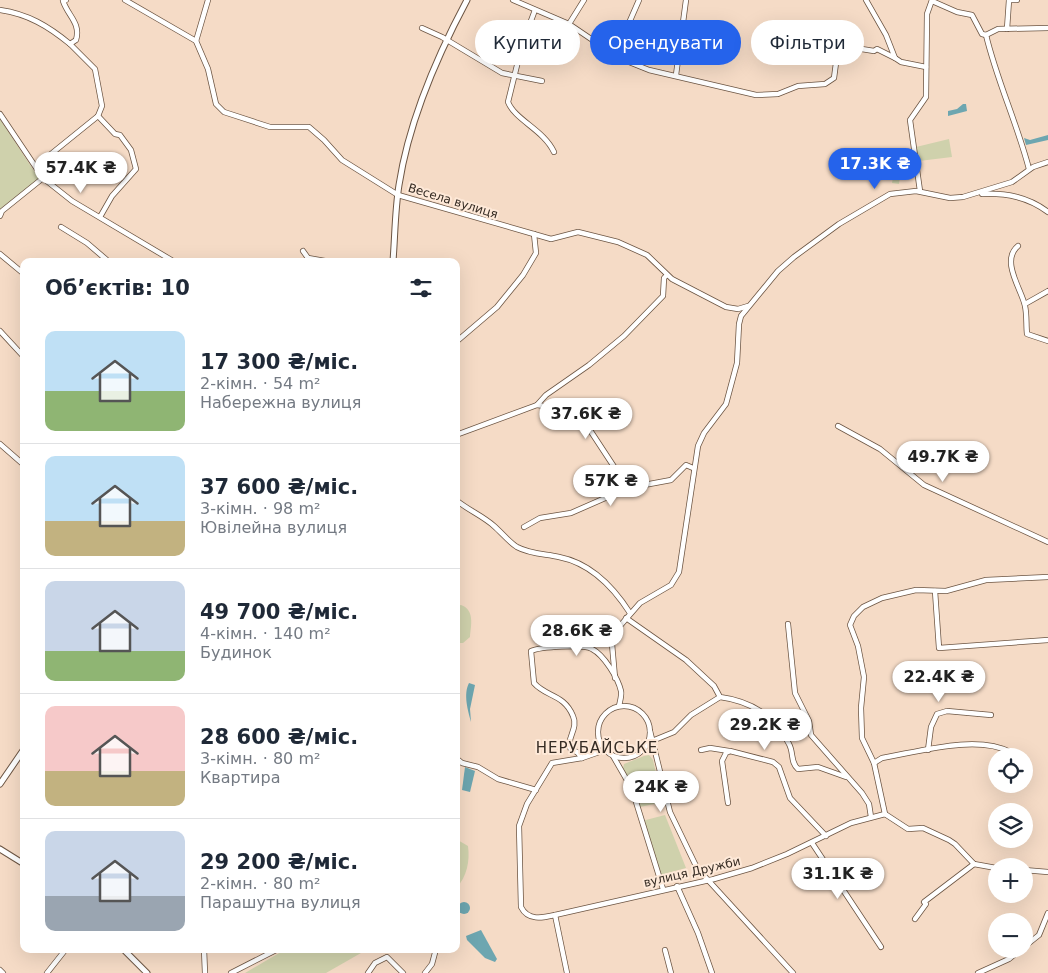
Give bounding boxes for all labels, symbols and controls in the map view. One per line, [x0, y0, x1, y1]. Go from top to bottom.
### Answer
chip: Купити [475, 20, 580, 65]
chip: Орендувати [590, 20, 741, 65]
chip: Фільтри [751, 20, 864, 65]
pin: 17.3K ₴ [829, 148, 921, 190]
pin: 57.4K ₴ [35, 152, 127, 194]
text: 17.3K ₴ [839, 154, 911, 173]
text: 57.4K ₴ [45, 158, 117, 177]
street label: Весела вулиця [406, 181, 500, 221]
icon: filters [407, 274, 435, 302]
text: Об’єктів: 10 [45, 276, 190, 300]
text: 17 300 ₴/міс. [200, 350, 358, 374]
icon: home [85, 351, 145, 411]
text: 2-кімн. · 54 m² [200, 374, 320, 393]
text: Набережна вулиця [200, 393, 361, 412]
pin: 37.6K ₴ [540, 398, 632, 440]
text: 37.6K ₴ [550, 404, 622, 423]
pin: 49.7K ₴ [897, 440, 989, 483]
text: 49.7K ₴ [907, 447, 979, 466]
pin: 57K ₴ [576, 464, 646, 507]
text: 57K ₴ [584, 471, 638, 490]
text: 37 600 ₴/міс. [200, 475, 358, 499]
icon: home [85, 476, 145, 536]
text: 3-кімн. · 98 m² [200, 499, 320, 518]
text: Ювілейна вулиця [200, 518, 347, 537]
text: 49 700 ₴/міс. [200, 600, 358, 624]
icon: home [85, 601, 145, 661]
pin: 28.6K ₴ [531, 614, 623, 657]
text: 28.6K ₴ [541, 621, 613, 640]
text: 4-кімн. · 140 m² [200, 624, 331, 643]
text: Будинок [200, 643, 272, 662]
pin: 22.4K ₴ [893, 660, 985, 703]
text: 22.4K ₴ [903, 667, 975, 686]
pin: 29.2K ₴ [719, 708, 811, 751]
text: 29.2K ₴ [729, 715, 801, 734]
text: 28 600 ₴/міс. [200, 725, 358, 749]
icon: home [85, 726, 145, 786]
district label: НЕРУБАЙСЬКЕ [536, 738, 658, 757]
map controls [988, 748, 1033, 958]
button: locate [988, 748, 1033, 793]
text: 3-кімн. · 80 m² [200, 749, 320, 768]
text: Квартира [200, 768, 280, 787]
pin: 24K ₴ [626, 770, 696, 813]
text: 24K ₴ [634, 777, 688, 796]
button: layers [988, 803, 1033, 848]
text: 29 200 ₴/міс. [200, 850, 358, 874]
icon: home [85, 851, 145, 911]
street label: вулиця Дружби [642, 854, 742, 890]
pin: 31.1K ₴ [792, 858, 884, 900]
button: + [988, 858, 1033, 903]
text: 31.1K ₴ [802, 864, 874, 883]
text: 2-кімн. · 80 m² [200, 874, 320, 893]
text: Парашутна вулиця [200, 893, 361, 912]
button: − [988, 913, 1033, 958]

